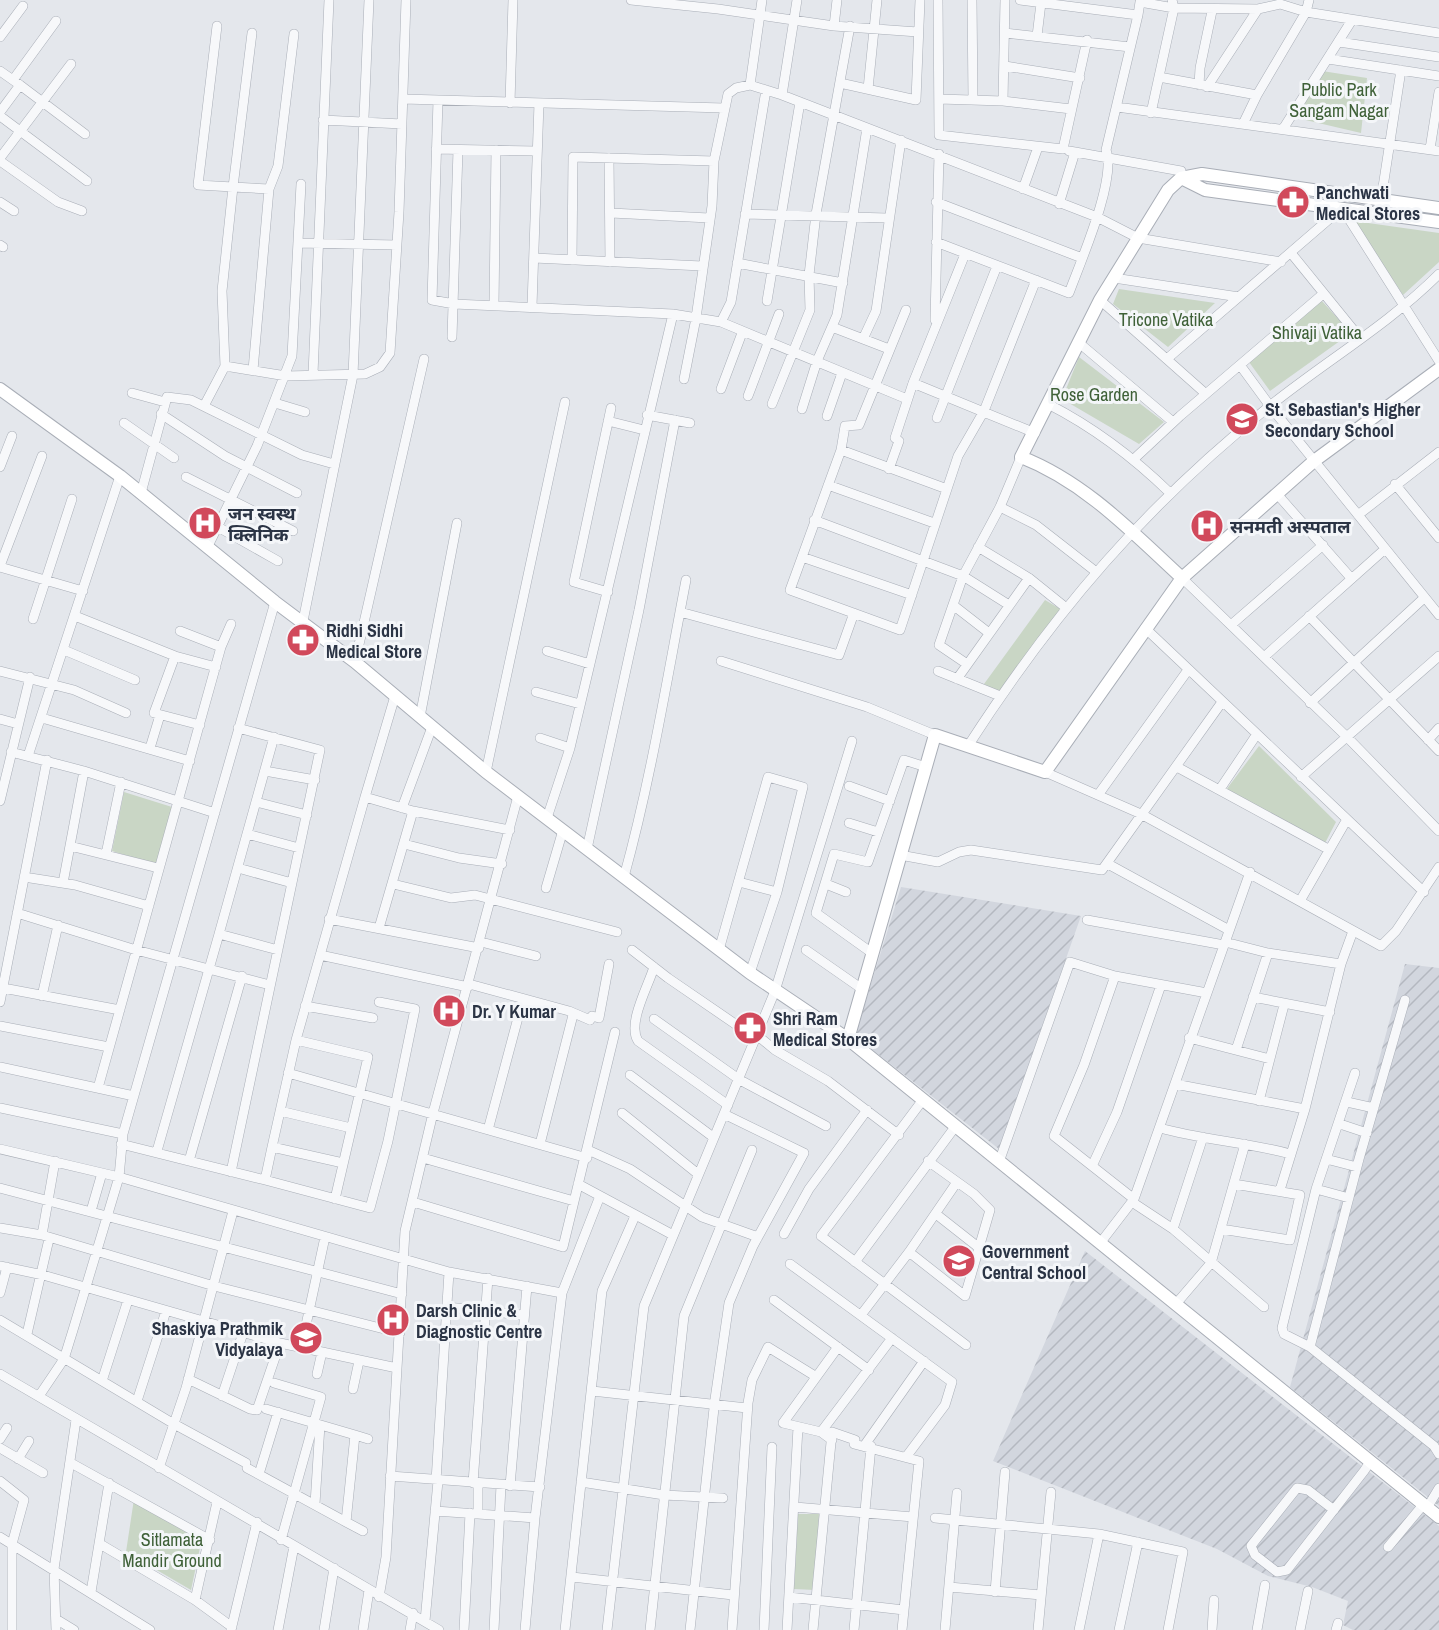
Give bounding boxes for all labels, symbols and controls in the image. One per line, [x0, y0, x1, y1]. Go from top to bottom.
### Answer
park label: Public Park Sangam Nagar [1289, 77, 1389, 123]
place label: Panchwati Medical Stores [1316, 180, 1420, 226]
pharmacy icon: Panchwati Medical Stores [1275, 184, 1311, 220]
park label: Tricone Vatika [1119, 307, 1213, 332]
park label: Shivaji Vatika [1272, 320, 1362, 345]
park label: Rose Garden [1050, 382, 1138, 407]
place label: St. Sebastian's Higher Secondary School [1265, 397, 1421, 443]
school or university icon: St. Sebastian's Higher Secondary School [1224, 401, 1260, 437]
place label: जन स्वस्थ क्लिनिक [228, 501, 297, 547]
hospital icon: जन स्वस्थ क्लिनिक [187, 505, 223, 541]
hospital icon: सनमती अस्पताल [1189, 508, 1225, 544]
place label: सनमती अस्पताल [1230, 514, 1351, 539]
place label: Ridhi Sidhi Medical Store [326, 618, 422, 664]
pharmacy icon: Ridhi Sidhi Medical Store [285, 622, 321, 658]
hospital icon: Dr. Y Kumar [431, 993, 467, 1029]
place label: Dr. Y Kumar [472, 999, 556, 1024]
place label: Shri Ram Medical Stores [773, 1006, 877, 1052]
pharmacy icon: Shri Ram Medical Stores [732, 1010, 768, 1046]
place label: Government Central School [982, 1239, 1086, 1285]
school or university icon: Government Central School [941, 1243, 977, 1279]
place label: Darsh Clinic & Diagnostic Centre [416, 1298, 542, 1344]
hospital icon: Darsh Clinic & Diagnostic Centre [375, 1302, 411, 1338]
place label: Shaskiya Prathmik Vidyalaya [152, 1316, 284, 1362]
school or university icon: Shaskiya Prathmik Vidyalaya [288, 1320, 324, 1356]
park label: Sitlamata Mandir Ground [122, 1527, 222, 1573]

